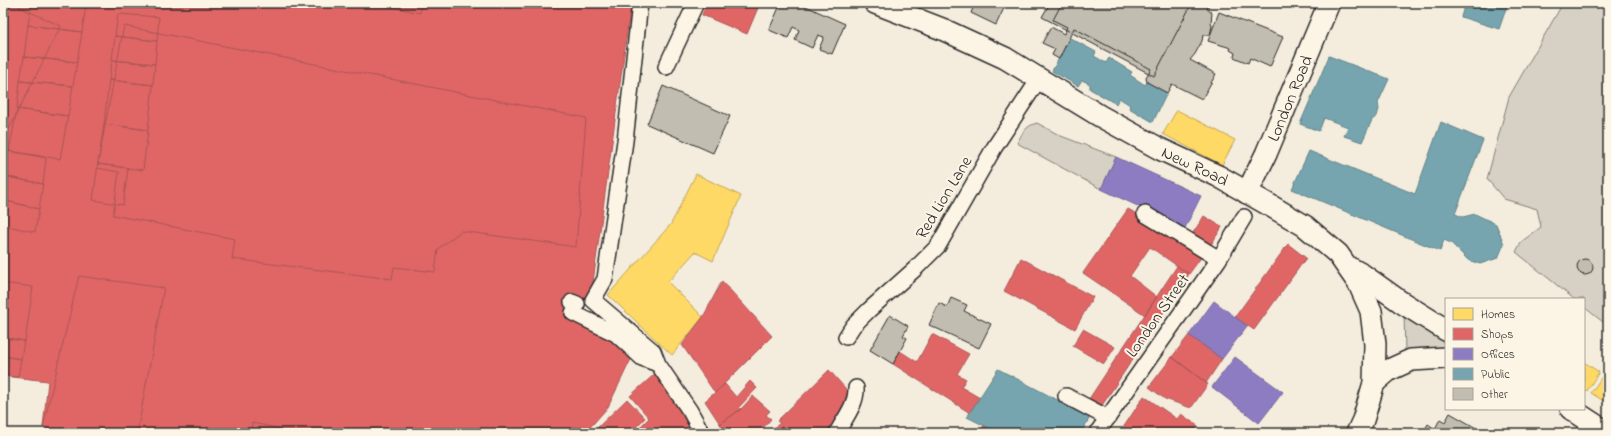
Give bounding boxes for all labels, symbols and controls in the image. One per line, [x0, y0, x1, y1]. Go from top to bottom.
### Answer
street label: London Road [1262, 51, 1320, 146]
street label: New Road [1157, 140, 1233, 194]
street label: Red Lion Lane [910, 151, 979, 244]
street label: London Street [1120, 269, 1197, 363]
legend [1445, 298, 1585, 410]
text: Homes [1481, 306, 1515, 324]
text: Shops [1481, 326, 1513, 344]
text: Offices [1481, 346, 1515, 364]
text: Public [1481, 366, 1510, 384]
text: Other [1481, 386, 1508, 404]

